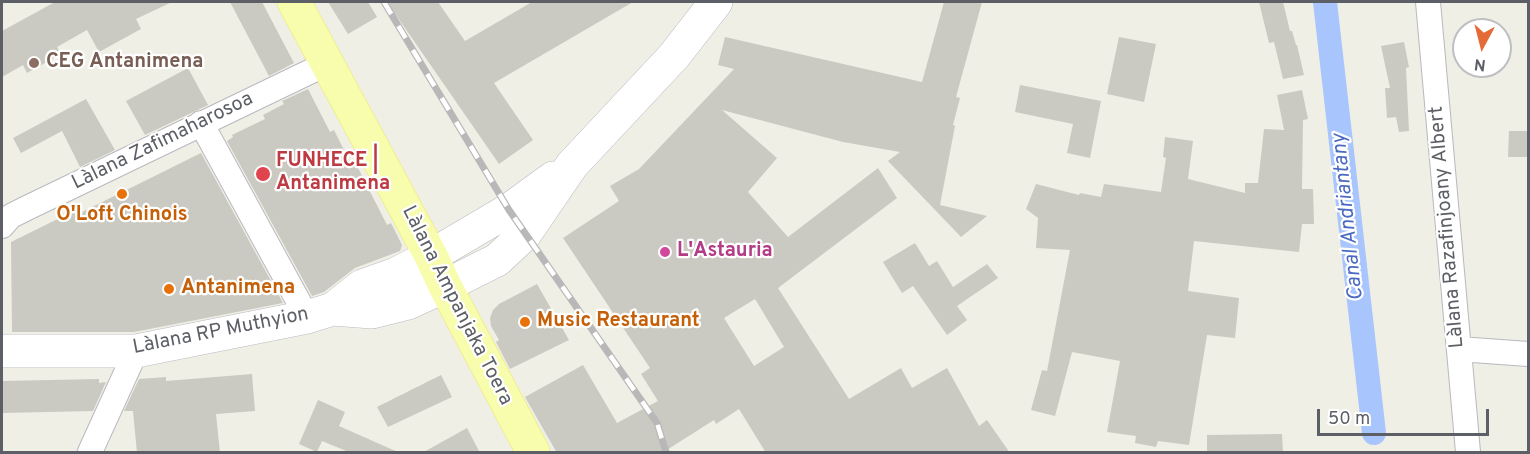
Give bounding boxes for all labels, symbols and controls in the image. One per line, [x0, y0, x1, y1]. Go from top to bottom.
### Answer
north arrow [1452, 18, 1512, 78]
place label: CEG Antanimena [46, 51, 204, 75]
text: N [1473, 53, 1487, 75]
marker: CEG Antanimena [27, 56, 41, 70]
street label: Làlana Zafimaharosoa [68, 88, 258, 196]
street label: Làlana Razafinjoany Albert [1425, 105, 1471, 349]
water label: Canal Andriantany [1328, 132, 1370, 302]
place label: FUNHECE | Antanimena [276, 150, 390, 197]
marker: FUNHECE | Antanimena [254, 165, 272, 183]
marker: O'Loft Chinois [115, 187, 129, 201]
street label: Làlana Ampanjaka Toera [395, 202, 517, 410]
place label: O'Loft Chinois [56, 204, 188, 228]
place label: L'Astauria [677, 240, 773, 264]
marker: L'Astauria [658, 245, 672, 259]
place label: Antanimena [181, 277, 295, 301]
marker: Antanimena [162, 282, 176, 296]
street label: Làlana RP Muthyion [131, 303, 311, 361]
place label: Music Restaurant [537, 310, 700, 334]
marker: Music Restaurant [518, 315, 532, 329]
scale bar [1320, 397, 1492, 435]
text: 50 m [1328, 408, 1370, 431]

